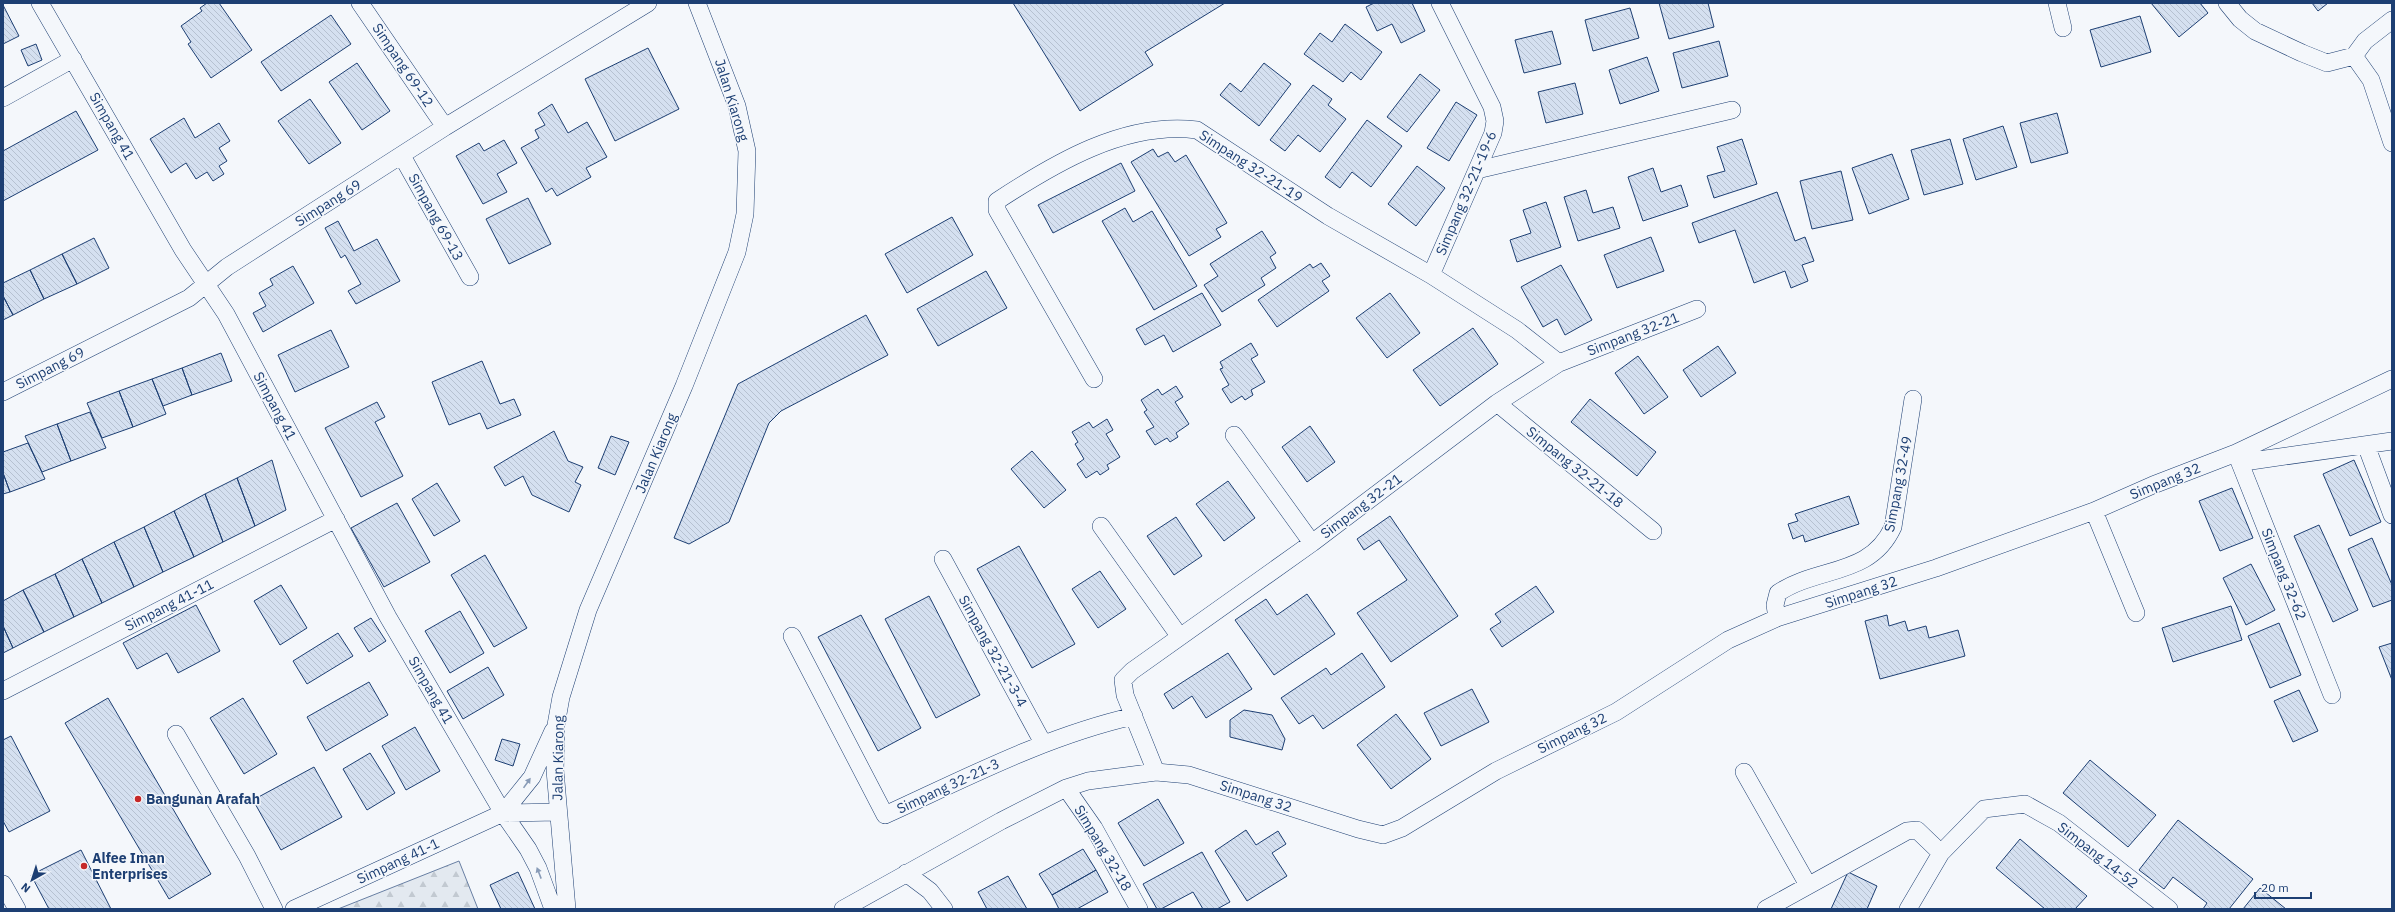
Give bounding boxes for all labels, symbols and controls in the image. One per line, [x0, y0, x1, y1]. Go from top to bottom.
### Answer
street label: Simpang 69-12 [368, 20, 438, 110]
street label: Jalan Kiarong [711, 57, 753, 144]
street label: Simpang 41 [85, 89, 139, 163]
street label: Simpang 32-21-19 [1196, 126, 1306, 206]
street label: Simpang 32-21-19-6 [1432, 128, 1500, 258]
street label: Simpang 69-13 [405, 170, 467, 264]
street label: Simpang 69 [291, 176, 365, 230]
street label: Simpang 32-21 [1584, 308, 1682, 360]
street label: Simpang 69 [13, 343, 87, 393]
street label: Simpang 41 [249, 369, 301, 443]
street label: Jalan Kiarong [631, 410, 681, 496]
street label: Simpang 32-21-18 [1523, 422, 1627, 512]
street label: Simpang 32-49 [1880, 435, 1916, 533]
street label: Simpang 32 [2127, 459, 2203, 503]
street label: Simpang 32-21 [1317, 470, 1405, 542]
street label: Simpang 32-62 [2257, 526, 2311, 622]
street label: Simpang 32 [1823, 572, 1899, 612]
street label: Simpang 41-11 [122, 575, 216, 635]
street label: Simpang 32-21-3-4 [955, 592, 1031, 710]
street label: Simpang 41 [404, 653, 458, 727]
street label: Simpang 32 [1534, 708, 1610, 758]
street label: Jalan Kiarong [548, 715, 568, 801]
street label: Simpang 32-21-3 [894, 754, 1002, 818]
street label: Simpang 32 [1218, 776, 1294, 816]
one-way arrow [523, 778, 531, 789]
place label: Bangunan Arafah [146, 790, 260, 808]
marker: Bangunan Arafah [133, 794, 143, 804]
street label: Simpang 32-18 [1070, 802, 1136, 894]
street label: Simpang 14-52 [2054, 818, 2142, 892]
street label: Simpang 41-1 [354, 834, 442, 888]
place label: Alfee Iman Enterprises [92, 849, 168, 883]
north arrow [12, 860, 52, 900]
marker: Alfee Iman Enterprises [79, 861, 89, 871]
one-way arrow [536, 866, 542, 878]
scale bar [2255, 874, 2311, 900]
text: N [18, 880, 33, 896]
text: 20 m [2261, 880, 2289, 895]

